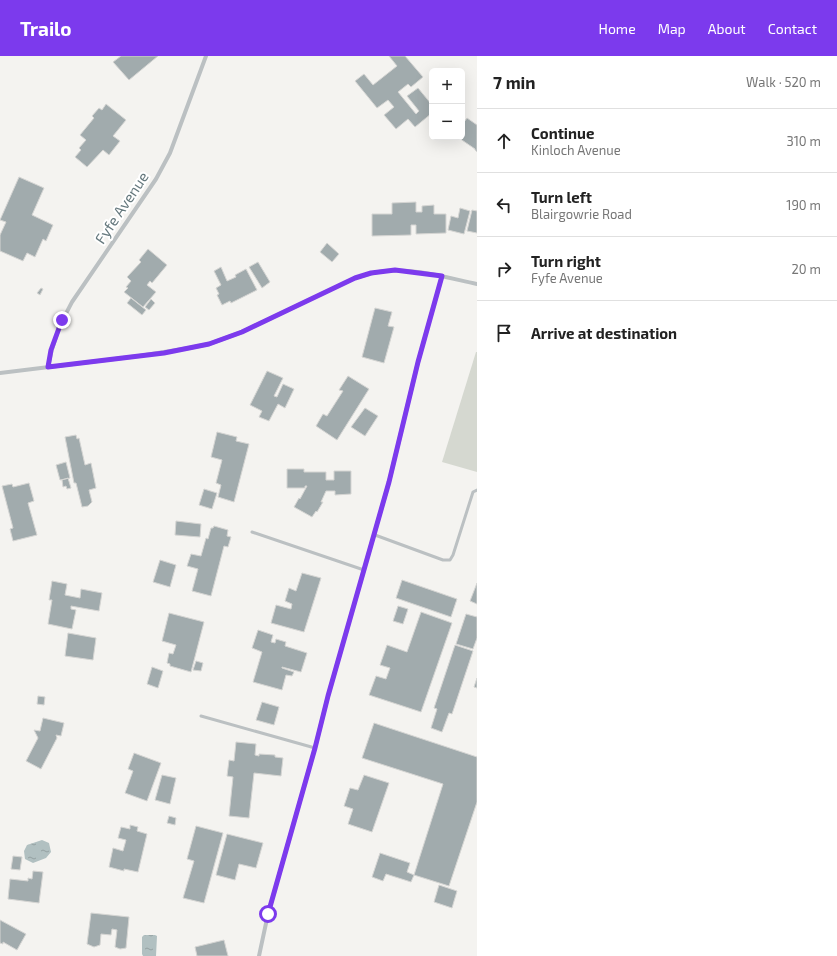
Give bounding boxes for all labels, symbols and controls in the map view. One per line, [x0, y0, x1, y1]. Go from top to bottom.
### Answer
text: Trailo [20, 17, 72, 40]
text: Home [599, 20, 636, 37]
text: Map [658, 20, 686, 37]
text: About [708, 20, 746, 37]
text: Contact [768, 20, 817, 37]
map controls [429, 68, 465, 140]
button: + [429, 68, 465, 104]
text: 7 min [493, 72, 536, 92]
text: Walk · 520 m [746, 74, 821, 90]
button: − [429, 104, 465, 140]
text: Continue [531, 124, 594, 142]
icon: ahead [493, 130, 515, 152]
text: 310 m [786, 133, 821, 149]
text: Kinloch Avenue [531, 142, 621, 158]
street label: Fyfe Avenue [91, 168, 152, 247]
text: Turn left [531, 188, 592, 206]
icon: left [493, 194, 515, 216]
text: 190 m [786, 197, 821, 213]
text: Blairgowrie Road [531, 206, 632, 222]
text: Turn right [531, 252, 601, 270]
icon: right [493, 258, 515, 280]
text: 20 m [792, 261, 821, 277]
text: Fyfe Avenue [531, 270, 603, 286]
route end [53, 311, 71, 329]
icon: arrive [493, 322, 515, 344]
text: Arrive at destination [531, 324, 677, 342]
route start [259, 905, 277, 923]

